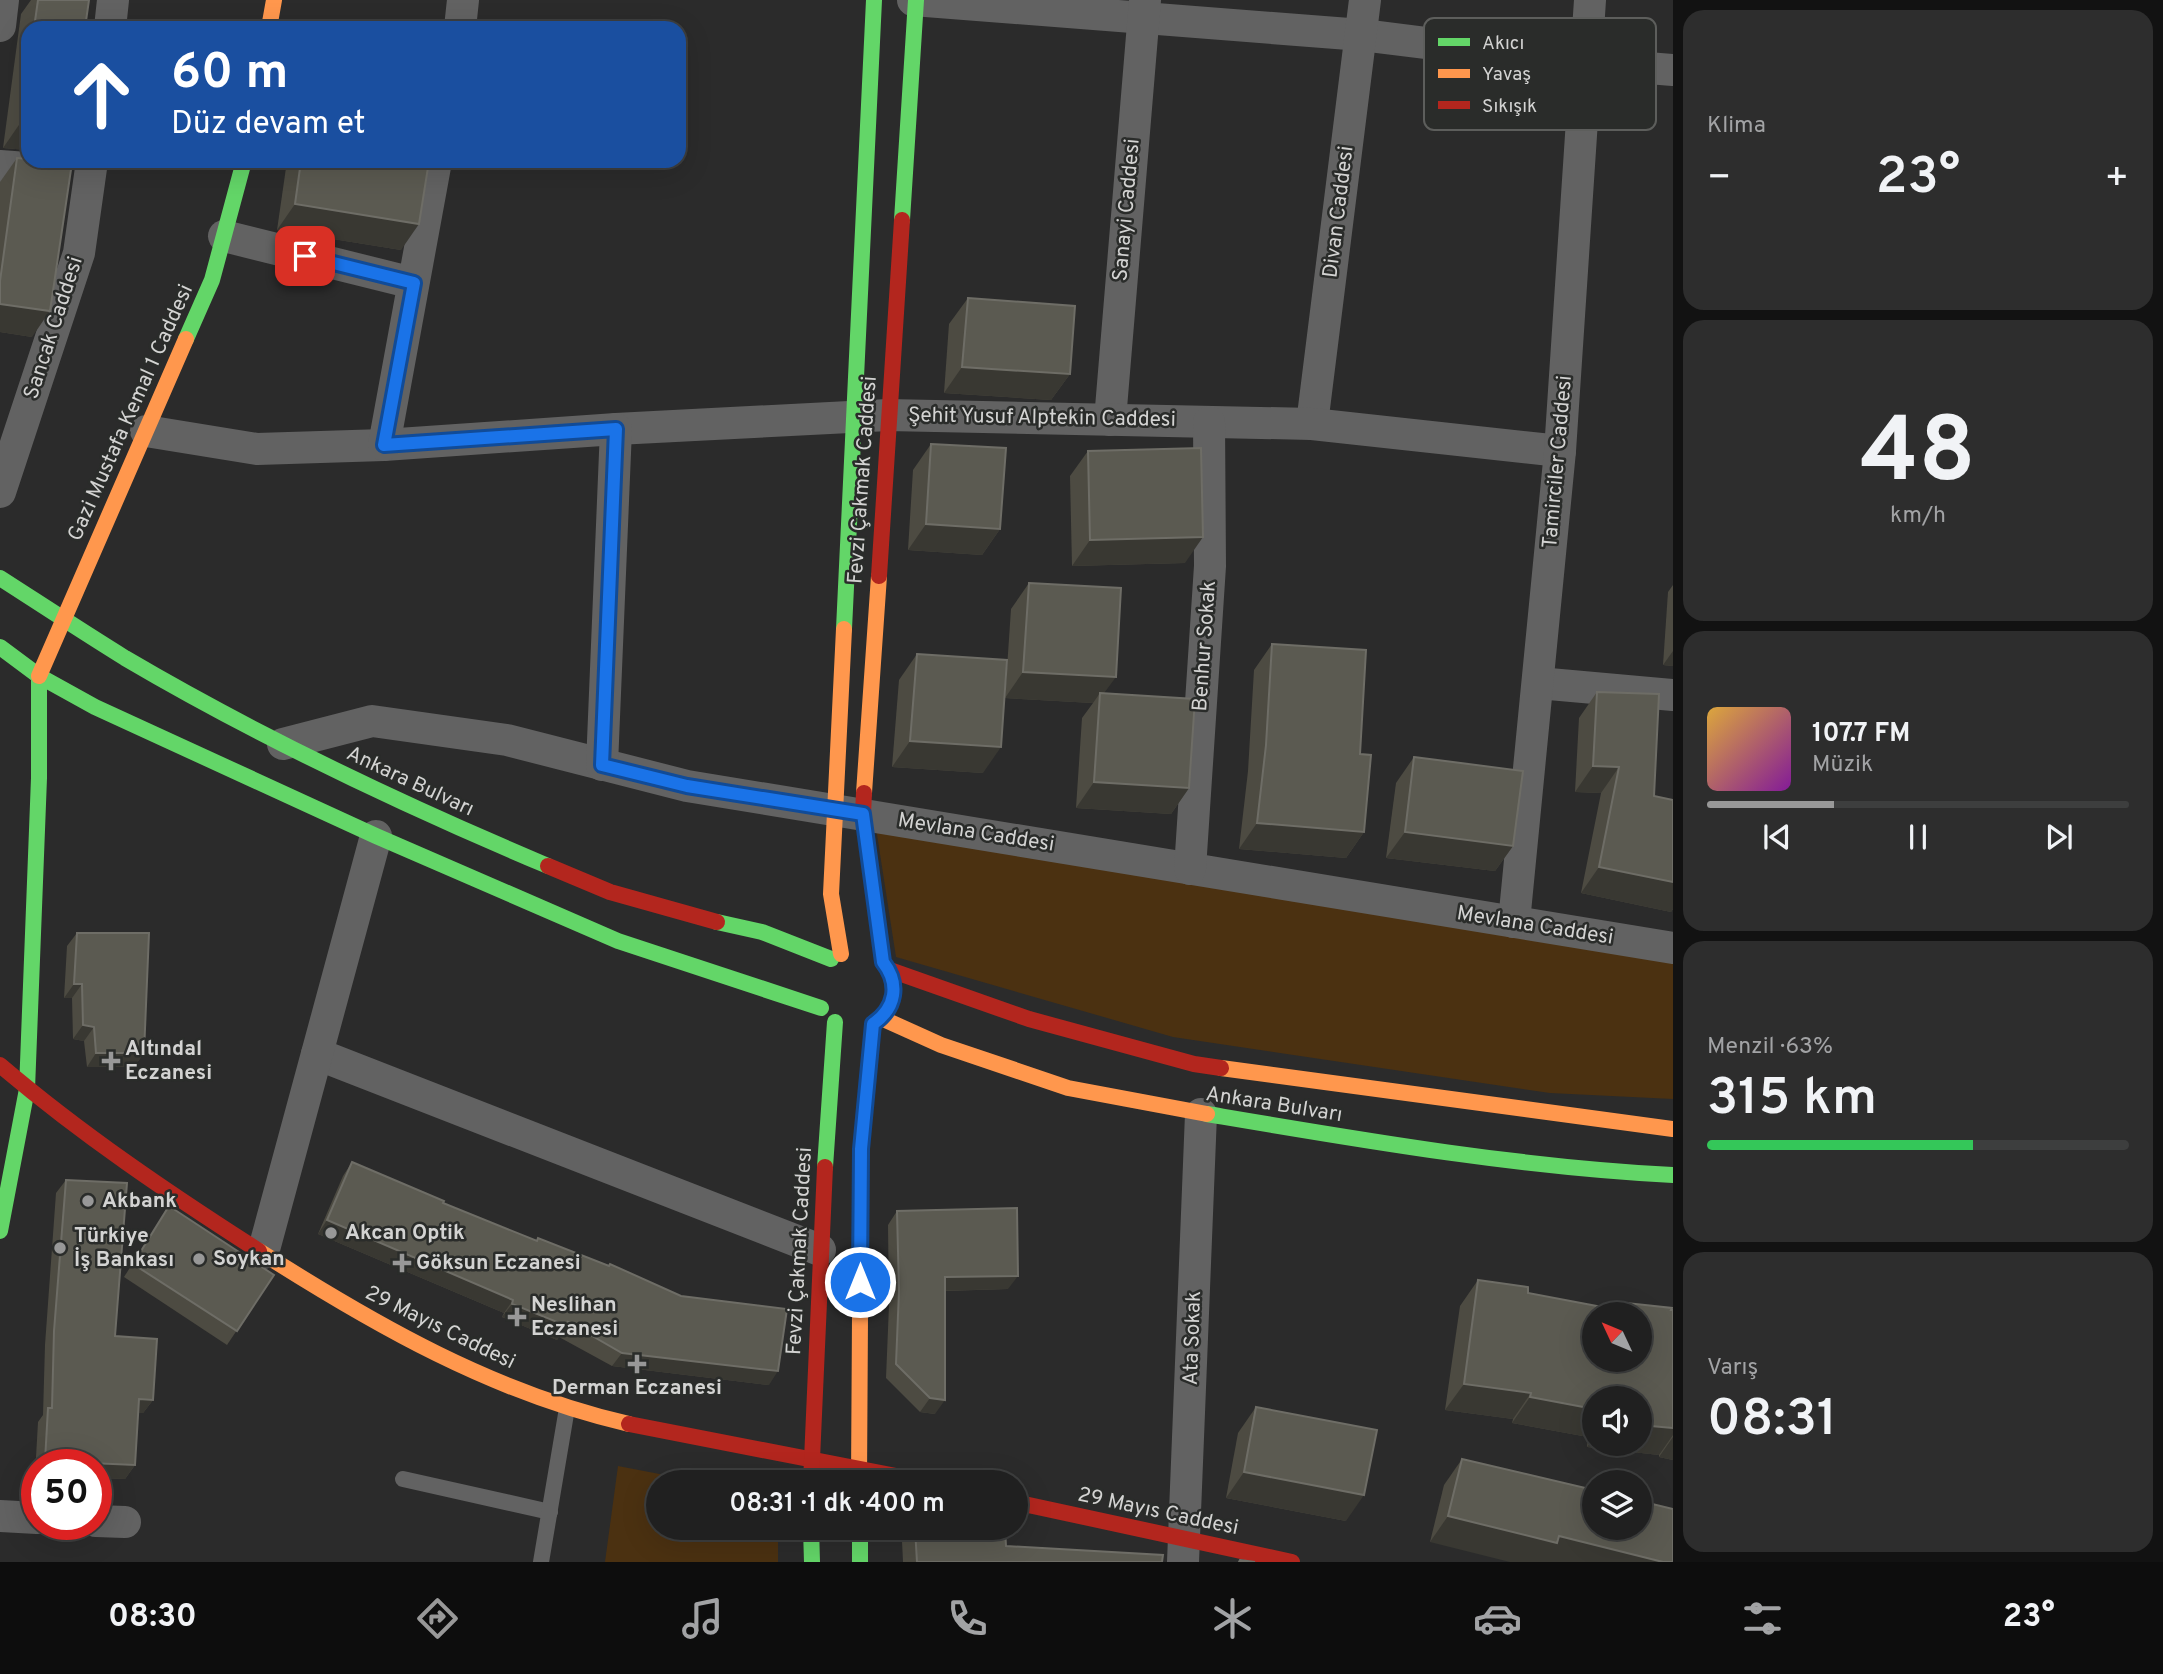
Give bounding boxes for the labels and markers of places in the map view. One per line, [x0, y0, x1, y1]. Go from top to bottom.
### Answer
pin [275, 226, 335, 286]
place label: Altındal Eczanesi [125, 1036, 212, 1087]
marker: Altındal Eczanesi [103, 1053, 119, 1069]
place label: Akbank [102, 1188, 177, 1215]
marker: Akbank [80, 1193, 96, 1209]
place label: Akcan Optik [345, 1220, 465, 1247]
place label: Türkiye İş Bankası [74, 1223, 174, 1274]
marker: Akcan Optik [323, 1225, 339, 1241]
marker: Türkiye İş Bankası [52, 1240, 68, 1256]
place label: Soykan [213, 1246, 285, 1273]
place label: Göksun Eczanesi [416, 1250, 581, 1277]
marker: Soykan [191, 1251, 207, 1267]
marker: Göksun Eczanesi [394, 1255, 410, 1271]
place label: Neslihan Eczanesi [531, 1292, 618, 1343]
marker: Neslihan Eczanesi [509, 1309, 525, 1325]
marker: Derman Eczanesi [629, 1356, 645, 1372]
place label: Derman Eczanesi [552, 1375, 722, 1402]

